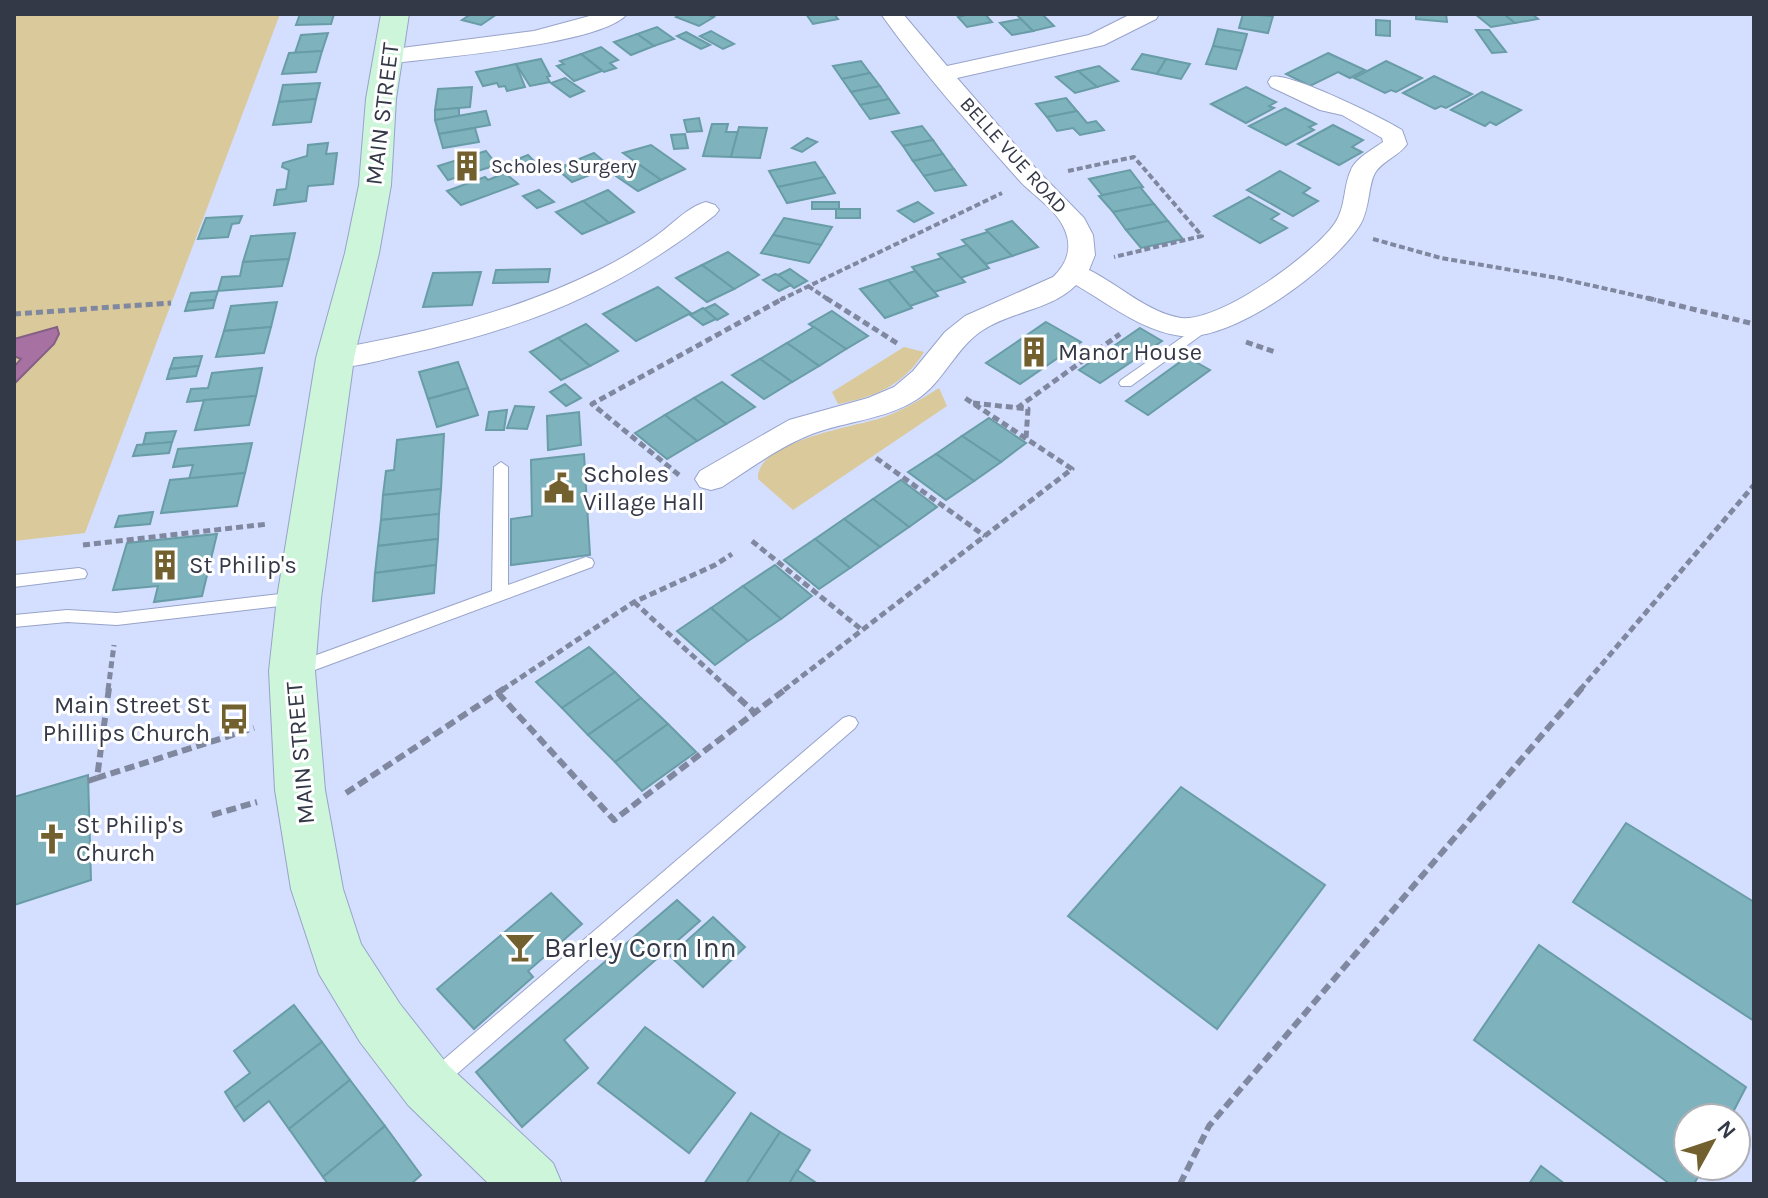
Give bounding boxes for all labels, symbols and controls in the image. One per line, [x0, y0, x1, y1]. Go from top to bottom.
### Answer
street label: MAIN STREET [359, 41, 405, 187]
street label: BELLE VUE ROAD [955, 92, 1072, 218]
building icon: Scholes Surgery [450, 149, 484, 183]
place label: Scholes Surgery [491, 155, 637, 178]
building icon: Manor House [1017, 335, 1051, 369]
place label: Manor House [1058, 338, 1202, 366]
place label: Scholes Village Hall [583, 460, 705, 516]
public building icon: Scholes Village Hall [542, 471, 576, 505]
building icon: St Philip's [148, 548, 182, 582]
place label: St Philip's [189, 551, 297, 579]
street label: MAIN STREET [280, 680, 320, 826]
place label: Main Street St Phillips Church [43, 691, 210, 747]
bus stop icon: Main Street St Phillips Church [217, 702, 251, 736]
place label: St Philip's Church [76, 811, 184, 867]
church icon: St Philip's Church [35, 822, 69, 856]
bar icon: Barley Corn Inn [503, 930, 537, 964]
place label: Barley Corn Inn [544, 931, 737, 964]
north arrow [1672, 1102, 1752, 1182]
text: N [1712, 1115, 1742, 1144]

